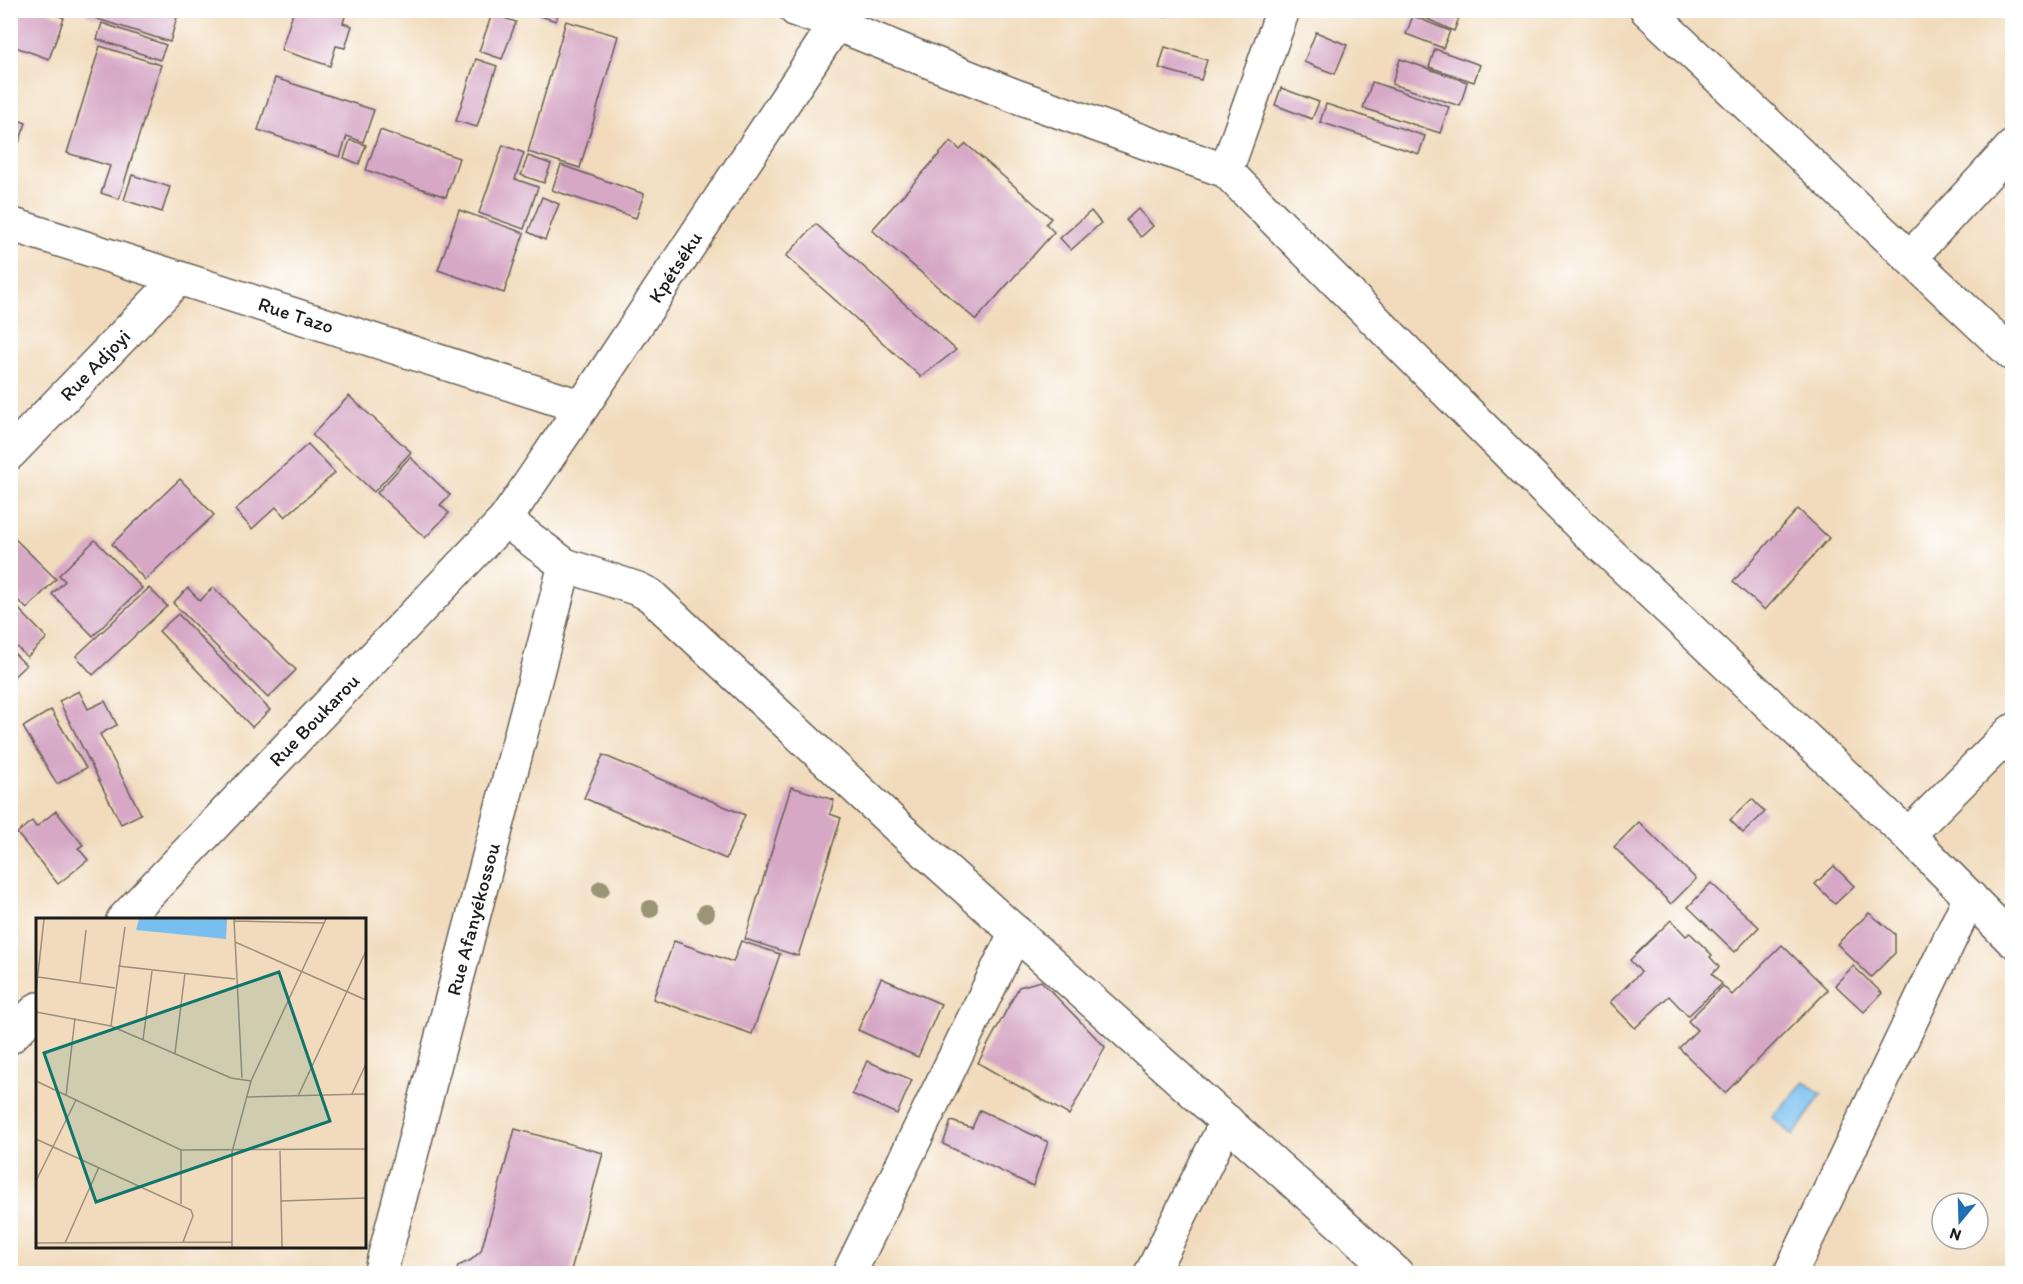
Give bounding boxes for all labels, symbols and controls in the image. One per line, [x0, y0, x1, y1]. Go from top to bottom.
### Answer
street label: Kpétséku [643, 227, 707, 307]
street label: Rue Tazo [255, 292, 337, 338]
street label: Rue Adjoyi [55, 324, 135, 406]
street label: Rue Boukarou [264, 669, 364, 771]
street label: Rue Afanyékossou [441, 840, 505, 998]
inset map [36, 918, 366, 1248]
north arrow [1930, 1191, 1990, 1251]
text: N [1947, 1224, 1963, 1245]

